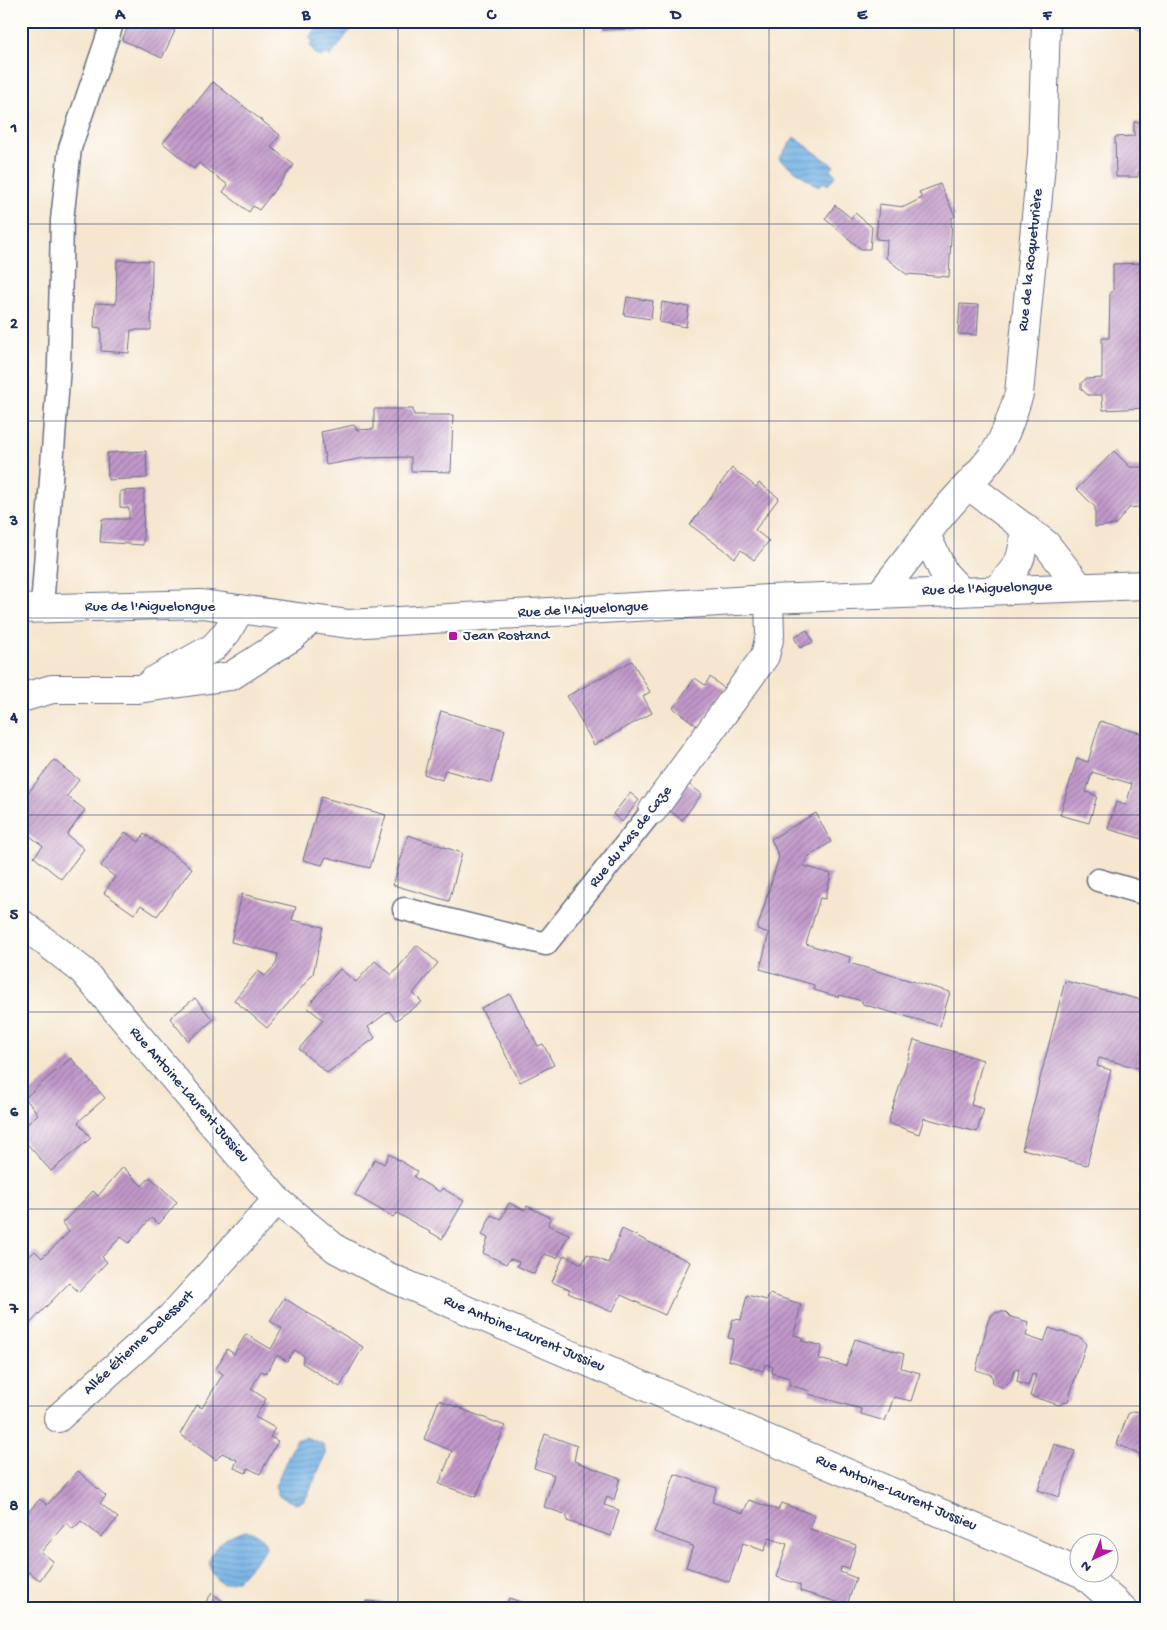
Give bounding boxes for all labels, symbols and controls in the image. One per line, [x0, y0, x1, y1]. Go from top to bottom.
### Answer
text: A [114, 7, 126, 26]
text: B [301, 7, 311, 26]
text: C [486, 7, 497, 26]
text: D [669, 7, 682, 26]
text: E [857, 7, 868, 26]
text: F [1042, 7, 1053, 26]
text: 1 [10, 120, 17, 139]
street label: Rue de la Roqueturière [1015, 188, 1047, 332]
text: 2 [10, 316, 18, 335]
text: 3 [9, 513, 18, 532]
street label: Rue de l'Aiguelongue [922, 578, 1053, 600]
street label: Rue de l'Aiguelongue [85, 598, 215, 616]
street label: Rue de l'Aiguelongue [517, 598, 649, 622]
place label: Jean Rostand [463, 627, 550, 645]
marker: Jean Rostand [447, 630, 459, 642]
text: 4 [9, 710, 18, 729]
street label: Rue du Mas de Caze [586, 782, 677, 892]
text: 5 [10, 907, 19, 926]
street label: Rue Antoine-Laurent Jussieu [125, 1024, 253, 1166]
text: 6 [10, 1104, 19, 1123]
street label: Allée Étienne Delessert [80, 1286, 200, 1399]
street label: Rue Antoine-Laurent Jussieu [441, 1292, 607, 1376]
text: 7 [9, 1301, 19, 1320]
street label: Rue Antoine-Laurent Jussieu [813, 1451, 979, 1535]
text: 8 [10, 1498, 19, 1517]
north arrow [1070, 1532, 1120, 1582]
text: N [1078, 1556, 1096, 1575]

